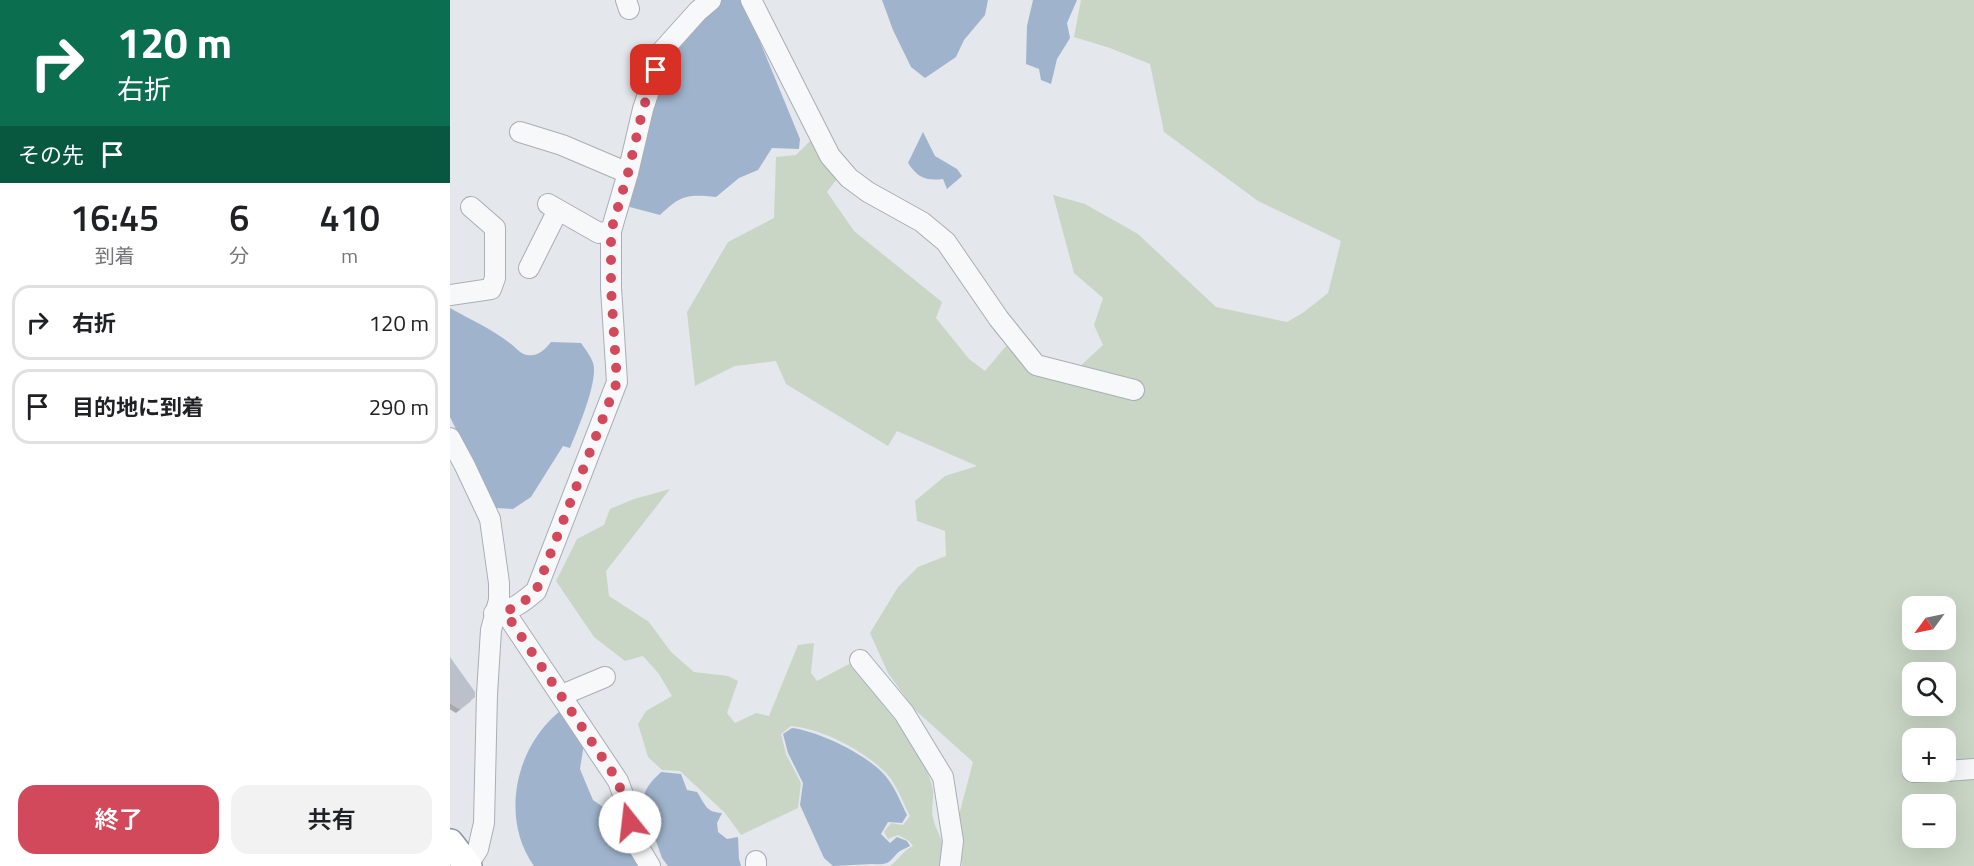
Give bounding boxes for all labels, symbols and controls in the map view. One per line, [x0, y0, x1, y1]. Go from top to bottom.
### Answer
text: 120 m [117, 10, 232, 74]
icon: right [18, 24, 96, 102]
pin [630, 44, 681, 95]
icon: arrive [639, 53, 672, 86]
text: 右折 [117, 68, 171, 109]
text: その先 [18, 138, 84, 172]
icon: arrive [96, 138, 129, 171]
text: 16:45 [70, 190, 159, 245]
text: 6 [229, 190, 249, 245]
text: 410 [319, 190, 380, 245]
text: 到着 [95, 240, 135, 271]
text: 分 [229, 240, 249, 271]
text: m [341, 240, 358, 271]
icon: right [21, 306, 54, 339]
text: 右折 [72, 306, 116, 340]
text: 120 m [369, 306, 429, 340]
icon: arrive [21, 390, 54, 423]
text: 目的地に到着 [72, 390, 204, 424]
text: 290 m [369, 390, 429, 424]
north arrow [1902, 596, 1956, 650]
map controls [1902, 596, 1956, 848]
button: search [1902, 662, 1956, 716]
button: + [1902, 728, 1956, 782]
button: 終了 [18, 785, 219, 854]
button: 共有 [231, 785, 432, 854]
position arrow [598, 790, 662, 854]
button: − [1902, 794, 1956, 848]

